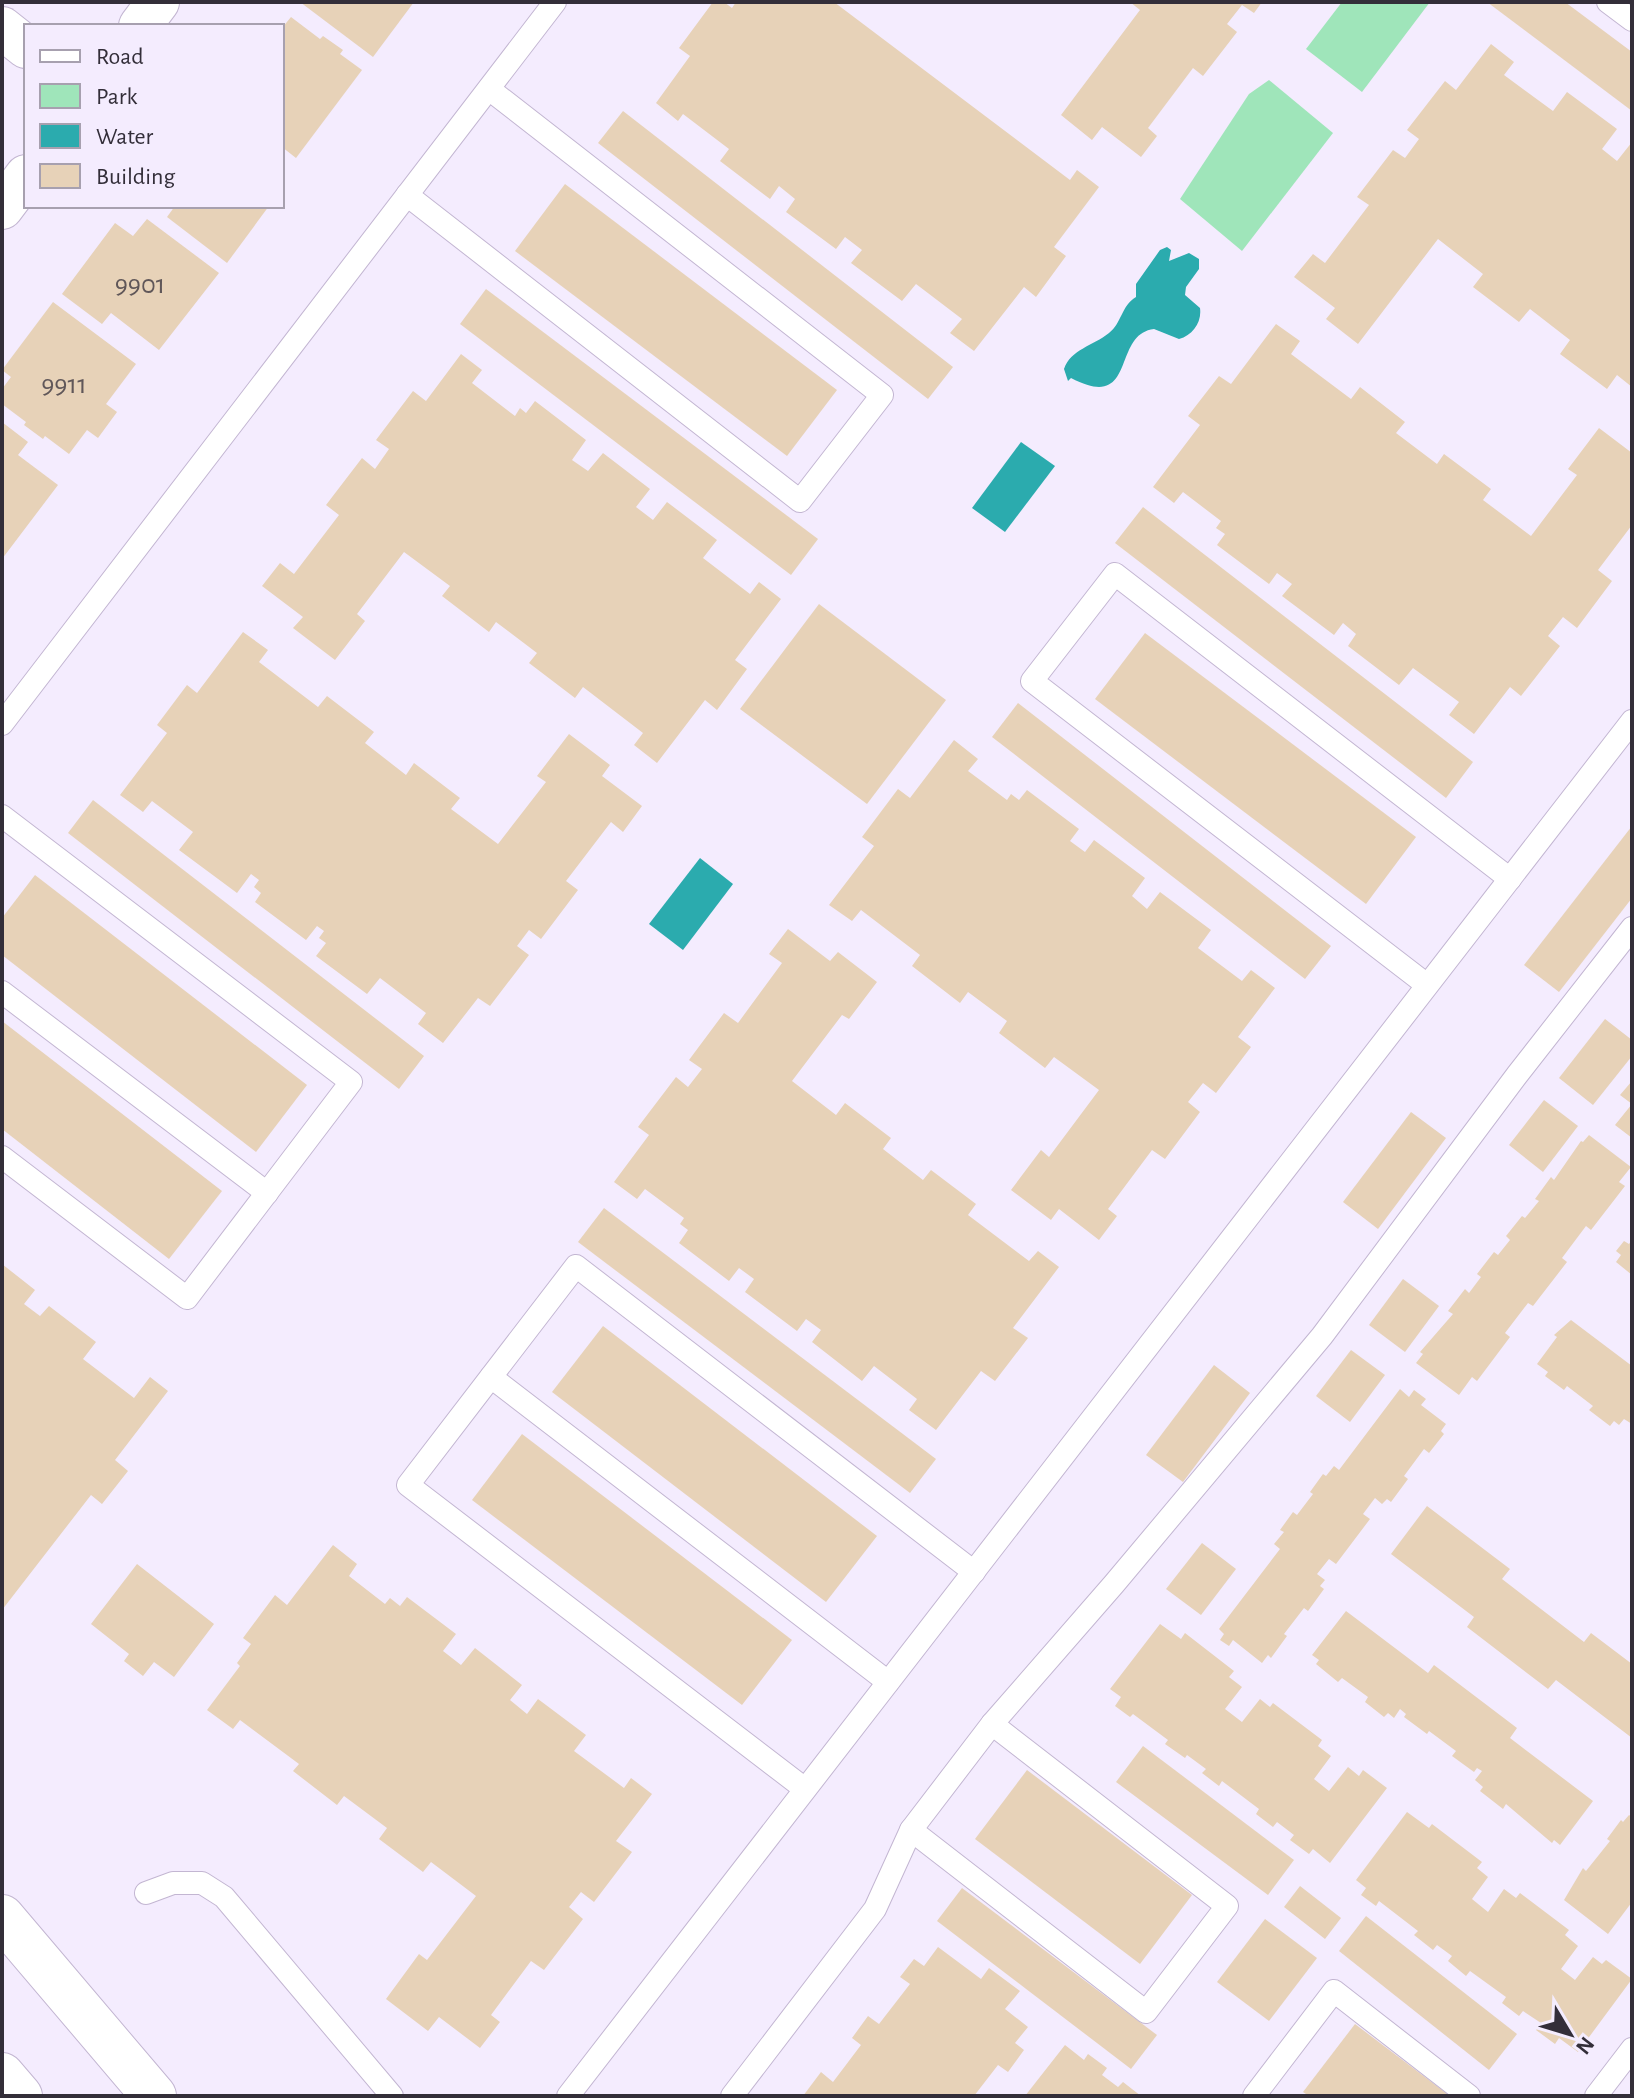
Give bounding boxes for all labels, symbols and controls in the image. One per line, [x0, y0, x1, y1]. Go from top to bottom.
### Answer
legend [24, 24, 284, 208]
text: Road [96, 45, 144, 69]
text: Park [96, 85, 137, 109]
text: Water [96, 125, 154, 149]
text: Building [96, 165, 175, 189]
house number: 9901 [115, 271, 165, 299]
house number: 9911 [41, 371, 87, 399]
north arrow [1530, 1994, 1610, 2074]
text: N [1572, 2033, 1598, 2058]

